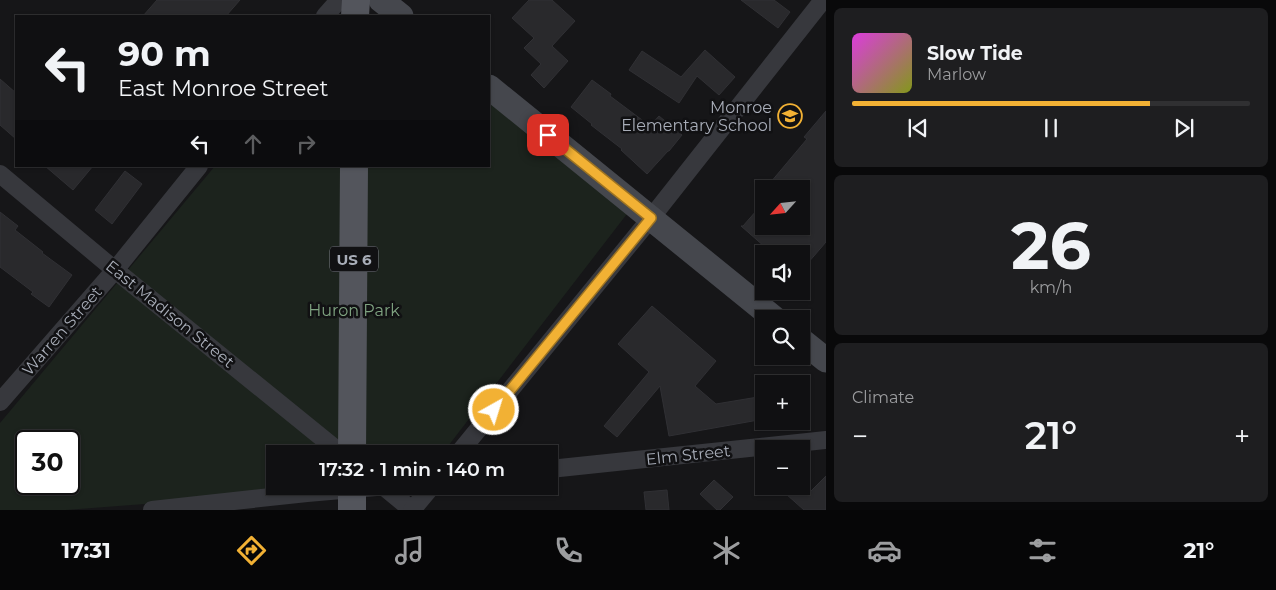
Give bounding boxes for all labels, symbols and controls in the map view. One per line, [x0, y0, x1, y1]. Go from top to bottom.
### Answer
text: 90 m [118, 32, 211, 75]
icon: left [35, 35, 100, 100]
text: Slow Tide [927, 42, 1023, 65]
text: Marlow [927, 65, 986, 84]
text: East Monroe Street [118, 75, 329, 102]
place label: Monroe Elementary School [621, 98, 772, 135]
school or university icon: Monroe Elementary School [777, 103, 803, 129]
pin [527, 114, 569, 156]
icon: previous [904, 114, 932, 142]
icon: pause [1037, 114, 1065, 142]
icon: next [1170, 114, 1198, 142]
icon: arrive [534, 121, 562, 149]
icon: left [186, 130, 214, 158]
icon: ahead [239, 130, 267, 158]
icon: right [292, 130, 320, 158]
north arrow [755, 180, 810, 235]
map controls [755, 180, 810, 495]
text: 26 [1011, 206, 1091, 285]
button: sound [755, 245, 810, 300]
road number: US 6 [330, 246, 378, 272]
street label: East Madison Street [102, 256, 238, 372]
text: km/h [1030, 278, 1072, 297]
street label: Warren Street [18, 282, 106, 379]
park label: Huron Park [308, 301, 400, 320]
button: search [755, 310, 810, 365]
button: + [755, 375, 810, 430]
position arrow [467, 383, 519, 435]
text: Climate [852, 388, 914, 407]
text: 21° [1025, 412, 1077, 459]
text: − [852, 419, 868, 453]
text: + [1234, 419, 1250, 453]
speed limit sign: 30 [15, 430, 80, 495]
button: − [755, 440, 810, 495]
street label: Elm Street [645, 441, 732, 469]
text: 17:32 · 1 min · 140 m [319, 458, 505, 481]
icon: directions [234, 533, 269, 568]
icon: music [392, 533, 427, 568]
icon: phone [551, 533, 586, 568]
icon: climate [709, 533, 744, 568]
icon: car [867, 533, 902, 568]
icon: filters [1025, 533, 1060, 568]
text: 17:31 [62, 537, 111, 564]
text: 21° [1184, 537, 1214, 564]

